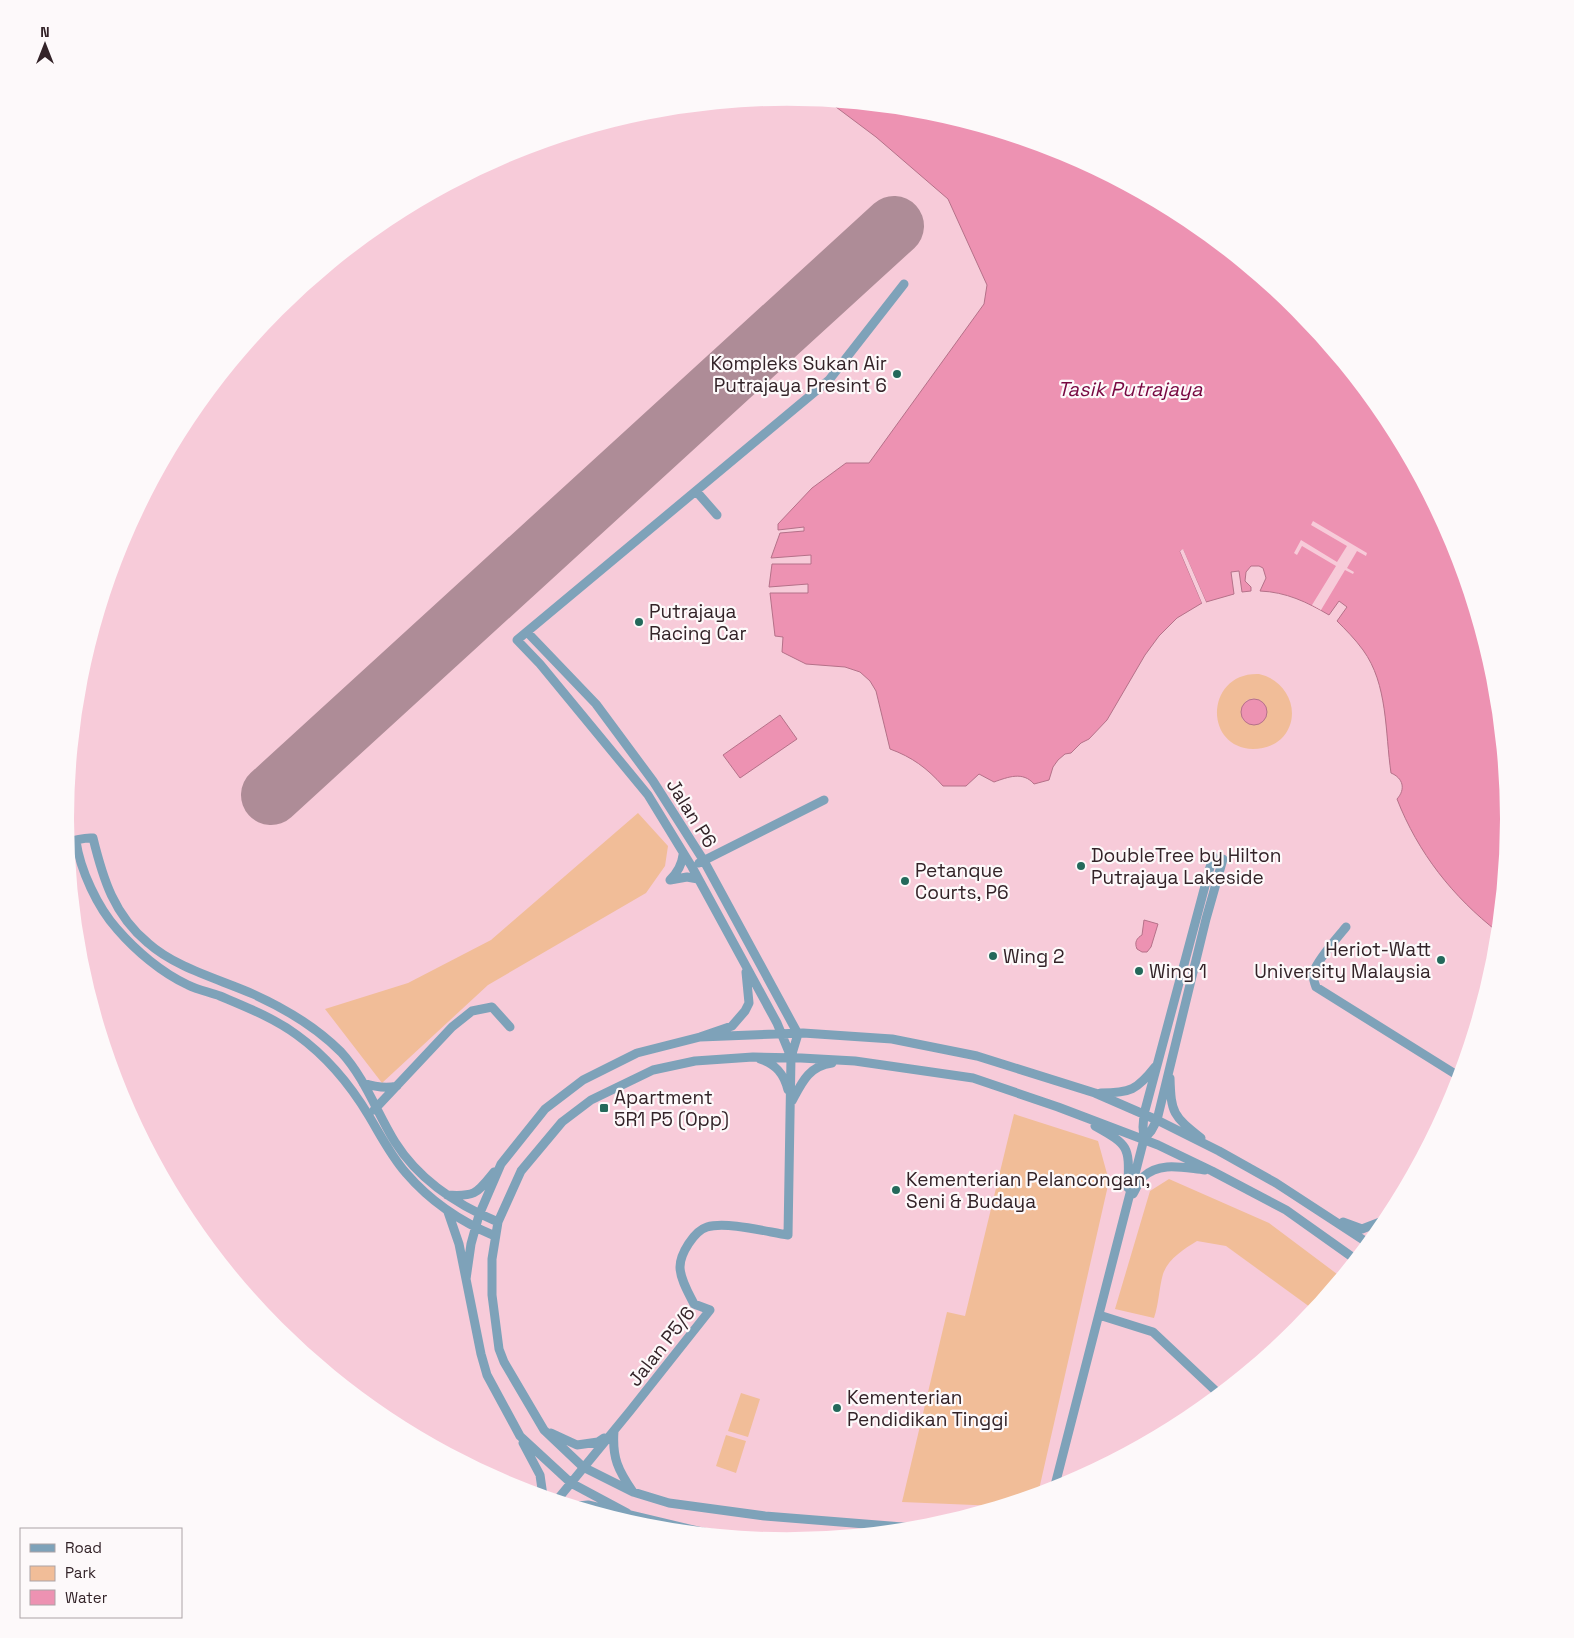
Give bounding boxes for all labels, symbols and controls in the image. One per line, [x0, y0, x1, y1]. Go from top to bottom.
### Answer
north arrow [20, 20, 70, 70]
text: N [40, 23, 50, 41]
place label: Kompleks Sukan Air Putrajaya Presint 6 [710, 351, 887, 398]
marker: Kompleks Sukan Air Putrajaya Presint 6 [891, 368, 903, 380]
water label: Tasik Putrajaya [1058, 376, 1203, 402]
place label: Putrajaya Racing Car [649, 599, 747, 646]
marker: Putrajaya Racing Car [633, 616, 645, 628]
street label: Jalan P6 [661, 774, 723, 852]
place label: DoubleTree by Hilton Putrajaya Lakeside [1091, 843, 1281, 890]
place label: Petanque Courts, P6 [915, 858, 1009, 905]
marker: DoubleTree by Hilton Putrajaya Lakeside [1075, 860, 1087, 872]
marker: Petanque Courts, P6 [899, 875, 911, 887]
place label: Heriot-Watt University Malaysia [1254, 937, 1431, 984]
place label: Wing 2 [1003, 944, 1064, 969]
marker: Wing 2 [987, 950, 999, 962]
marker: Heriot-Watt University Malaysia [1435, 954, 1447, 966]
place label: Wing 1 [1149, 959, 1207, 984]
marker: Wing 1 [1133, 965, 1145, 977]
place label: Apartment 5R1 P5 (Opp) [614, 1085, 729, 1132]
marker: Apartment 5R1 P5 (Opp) [598, 1102, 610, 1114]
place label: Kementerian Pelancongan, Seni & Budaya [906, 1167, 1150, 1214]
marker: Kementerian Pelancongan, Seni & Budaya [890, 1184, 902, 1196]
street label: Jalan P5/6 [622, 1301, 701, 1392]
place label: Kementerian Pendidikan Tinggi [847, 1385, 1008, 1432]
marker: Kementerian Pendidikan Tinggi [831, 1402, 843, 1414]
legend [20, 1528, 182, 1618]
text: Road [65, 1538, 102, 1557]
text: Park [65, 1563, 96, 1582]
text: Water [65, 1588, 108, 1607]

